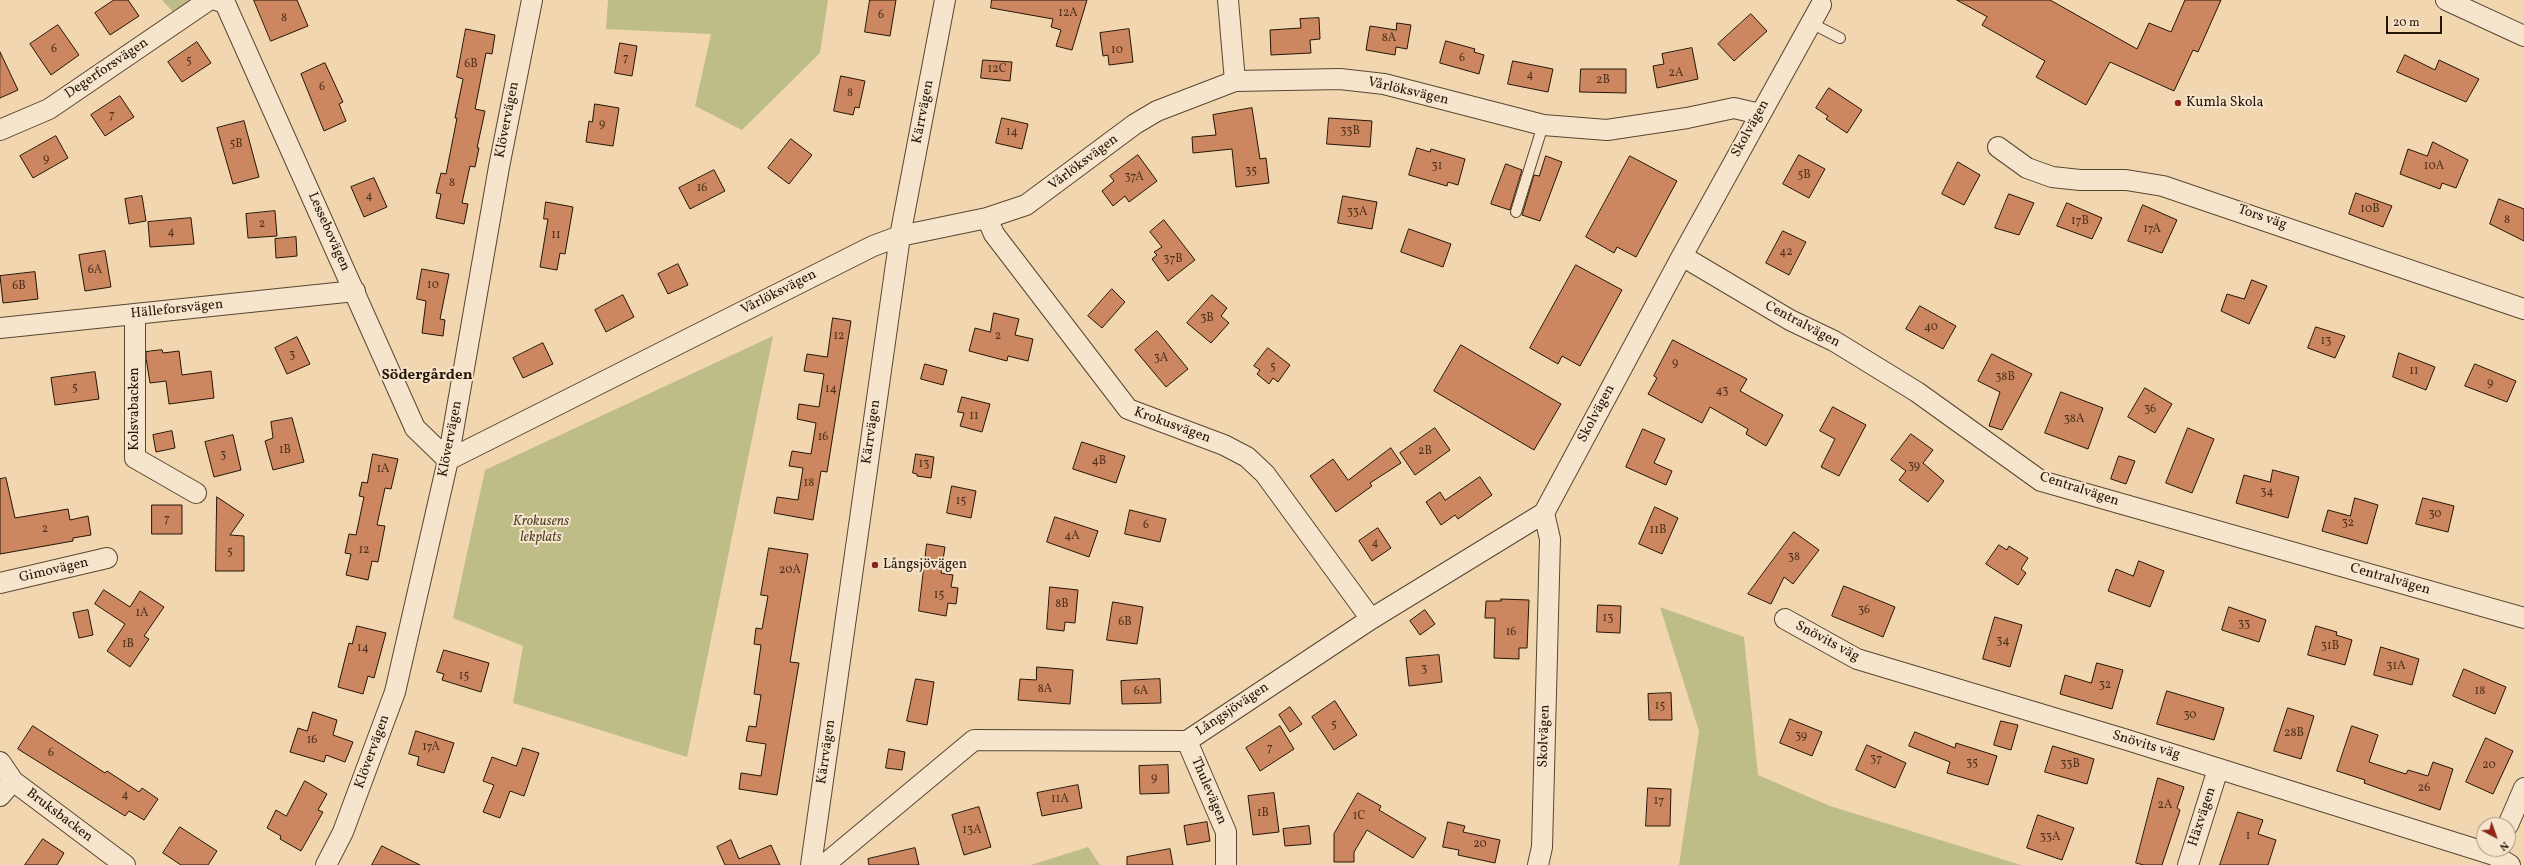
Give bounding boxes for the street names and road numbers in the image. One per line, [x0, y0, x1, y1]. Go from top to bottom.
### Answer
street label: Degerforsvägen [62, 35, 152, 103]
street label: Vårlöksvägen [1366, 75, 1450, 109]
street label: Kärrvägen [910, 79, 938, 145]
street label: Klövervägen [492, 80, 524, 160]
street label: Skolvägen [1728, 97, 1774, 161]
street label: Vårlöksvägen [1046, 131, 1122, 195]
street label: Lessebovägen [303, 190, 353, 274]
street label: Tors väg [2235, 202, 2289, 234]
street label: Vårlöksvägen [738, 267, 820, 319]
street label: Hälleforsvägen [130, 297, 224, 323]
street label: Centralvägen [1762, 298, 1842, 352]
street label: Kolsvabacken [127, 367, 143, 451]
street label: Skolvägen [1575, 382, 1619, 446]
street label: Klövervägen [435, 399, 467, 479]
street label: Kärrvägen [859, 399, 885, 465]
street label: Krokusvägen [1131, 404, 1213, 448]
street label: Centralvägen [2037, 469, 2121, 511]
street label: Gimovägen [18, 555, 90, 587]
street label: Centralvägen [2348, 561, 2432, 599]
street label: Snövits väg [1792, 618, 1862, 666]
street label: Långsjövägen [1193, 680, 1273, 740]
street label: Skolvägen [1536, 704, 1554, 768]
street label: Klövervägen [352, 713, 394, 791]
street label: Kärrvägen [814, 719, 840, 785]
street label: Snövits väg [2110, 728, 2182, 764]
street label: Thulevägen [1186, 755, 1230, 827]
street label: Häxvägen [2186, 785, 2220, 849]
street label: Bruksbacken [22, 786, 96, 846]

